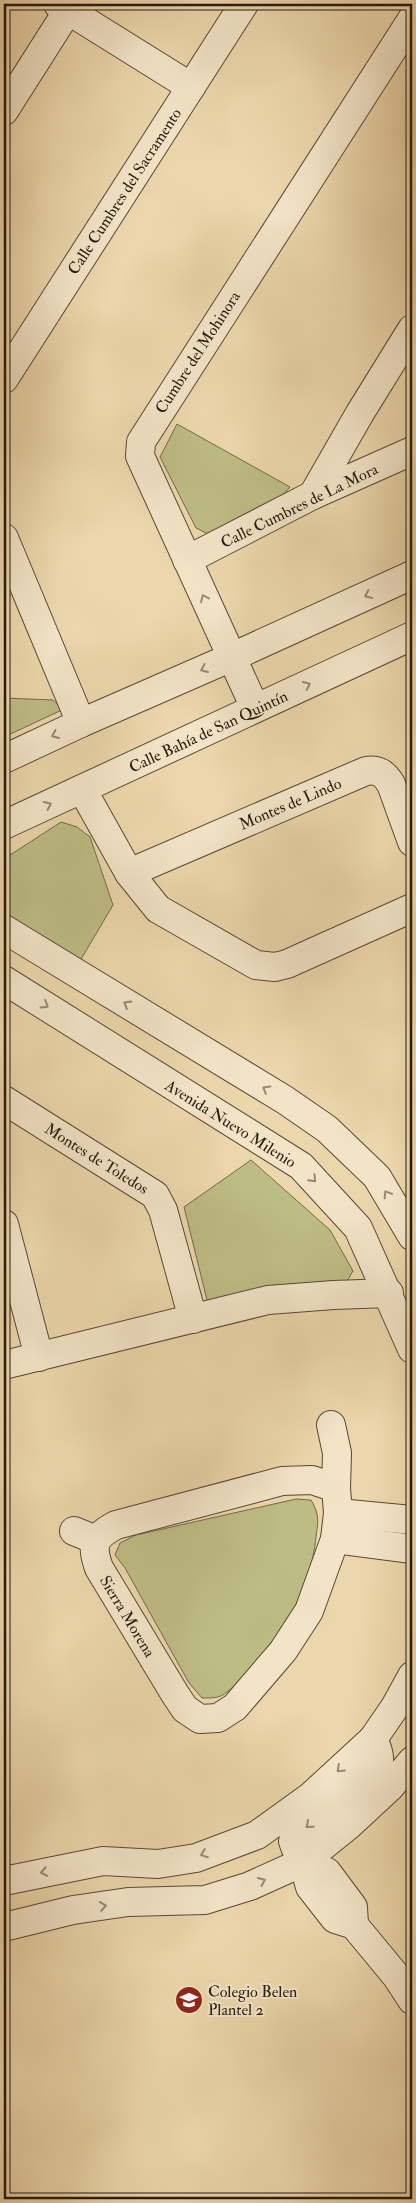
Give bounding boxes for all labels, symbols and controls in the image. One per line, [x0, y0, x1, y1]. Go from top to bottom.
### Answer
street label: Calle Cumbres del Sacramento [64, 104, 186, 279]
street label: Cumbre del Mohinora [151, 287, 245, 417]
street label: Calle Cumbres de La Mora [217, 459, 382, 553]
one-way arrow [364, 589, 373, 599]
one-way arrow [200, 594, 211, 603]
one-way arrow [200, 663, 209, 674]
one-way arrow [302, 681, 311, 692]
street label: Calle Bahía de San Quintín [126, 686, 291, 778]
one-way arrow [52, 729, 61, 739]
street label: Montes de Lindo [236, 773, 345, 834]
one-way arrow [43, 800, 52, 811]
one-way arrow [40, 999, 49, 1009]
one-way arrow [124, 1001, 133, 1011]
street label: Avenida Nuevo Milenio [160, 1075, 300, 1172]
one-way arrow [262, 1086, 271, 1095]
street label: Montes de Toledos [41, 1119, 152, 1199]
one-way arrow [307, 1174, 316, 1183]
one-way arrow [384, 1191, 394, 1200]
street label: Sierra Morena [95, 1572, 160, 1661]
one-way arrow [337, 1763, 346, 1772]
one-way arrow [306, 1819, 315, 1827]
one-way arrow [201, 1849, 209, 1859]
one-way arrow [40, 1867, 48, 1877]
one-way arrow [257, 1876, 266, 1887]
one-way arrow [99, 1901, 107, 1912]
place label: Colegio Belen Plantel 2 [208, 1982, 297, 2020]
school or university icon: Colegio Belen Plantel 2 [174, 1985, 204, 2015]

